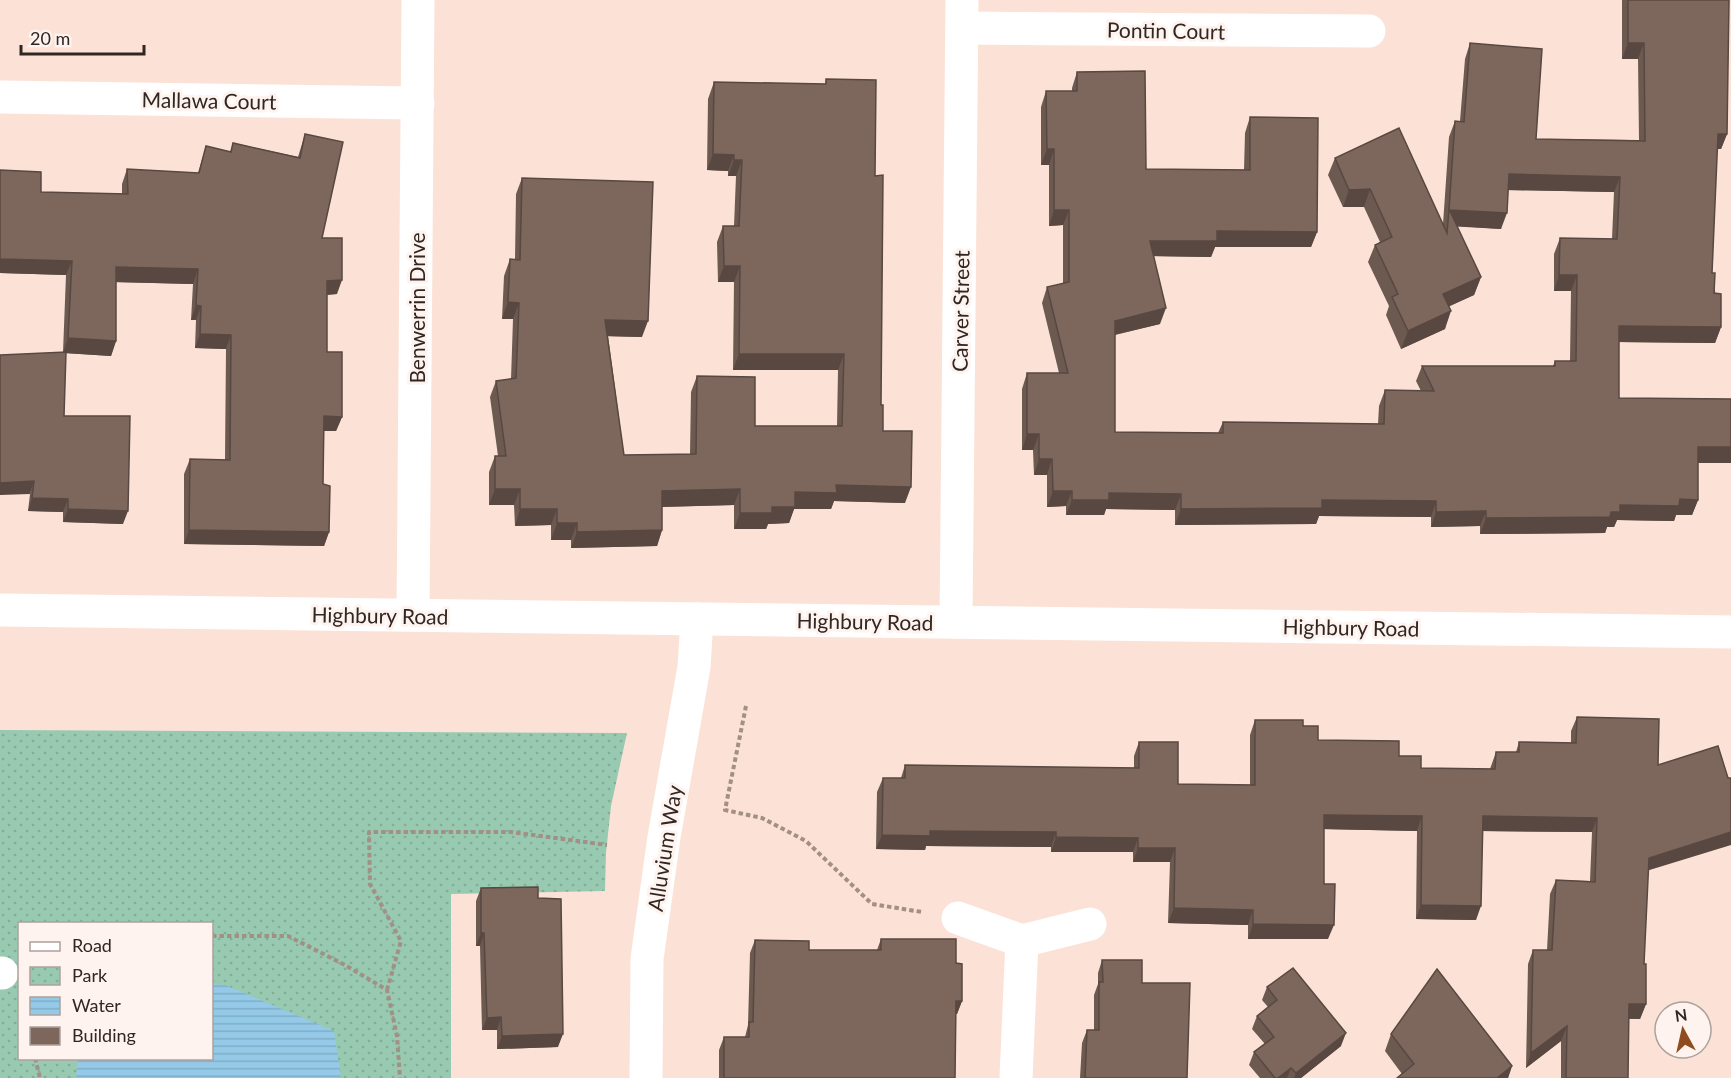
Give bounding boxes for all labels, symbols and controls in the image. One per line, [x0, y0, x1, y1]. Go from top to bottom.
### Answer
street label: Pontin Court [1107, 16, 1226, 44]
scale bar [21, 18, 144, 56]
text: 20 m [30, 27, 70, 49]
street label: Mallawa Court [141, 86, 277, 114]
street label: Benwerrin Drive [404, 232, 429, 384]
street label: Carver Street [946, 250, 974, 372]
street label: Highbury Road [311, 601, 449, 629]
street label: Highbury Road [796, 607, 934, 635]
street label: Highbury Road [1282, 613, 1420, 641]
street label: Alluvium Way [642, 783, 686, 913]
legend [18, 922, 213, 1060]
text: Road [72, 934, 112, 956]
text: Park [72, 964, 108, 986]
text: Water [72, 994, 121, 1016]
north arrow [1653, 1000, 1713, 1060]
text: N [1673, 1004, 1688, 1025]
text: Building [72, 1024, 136, 1046]

